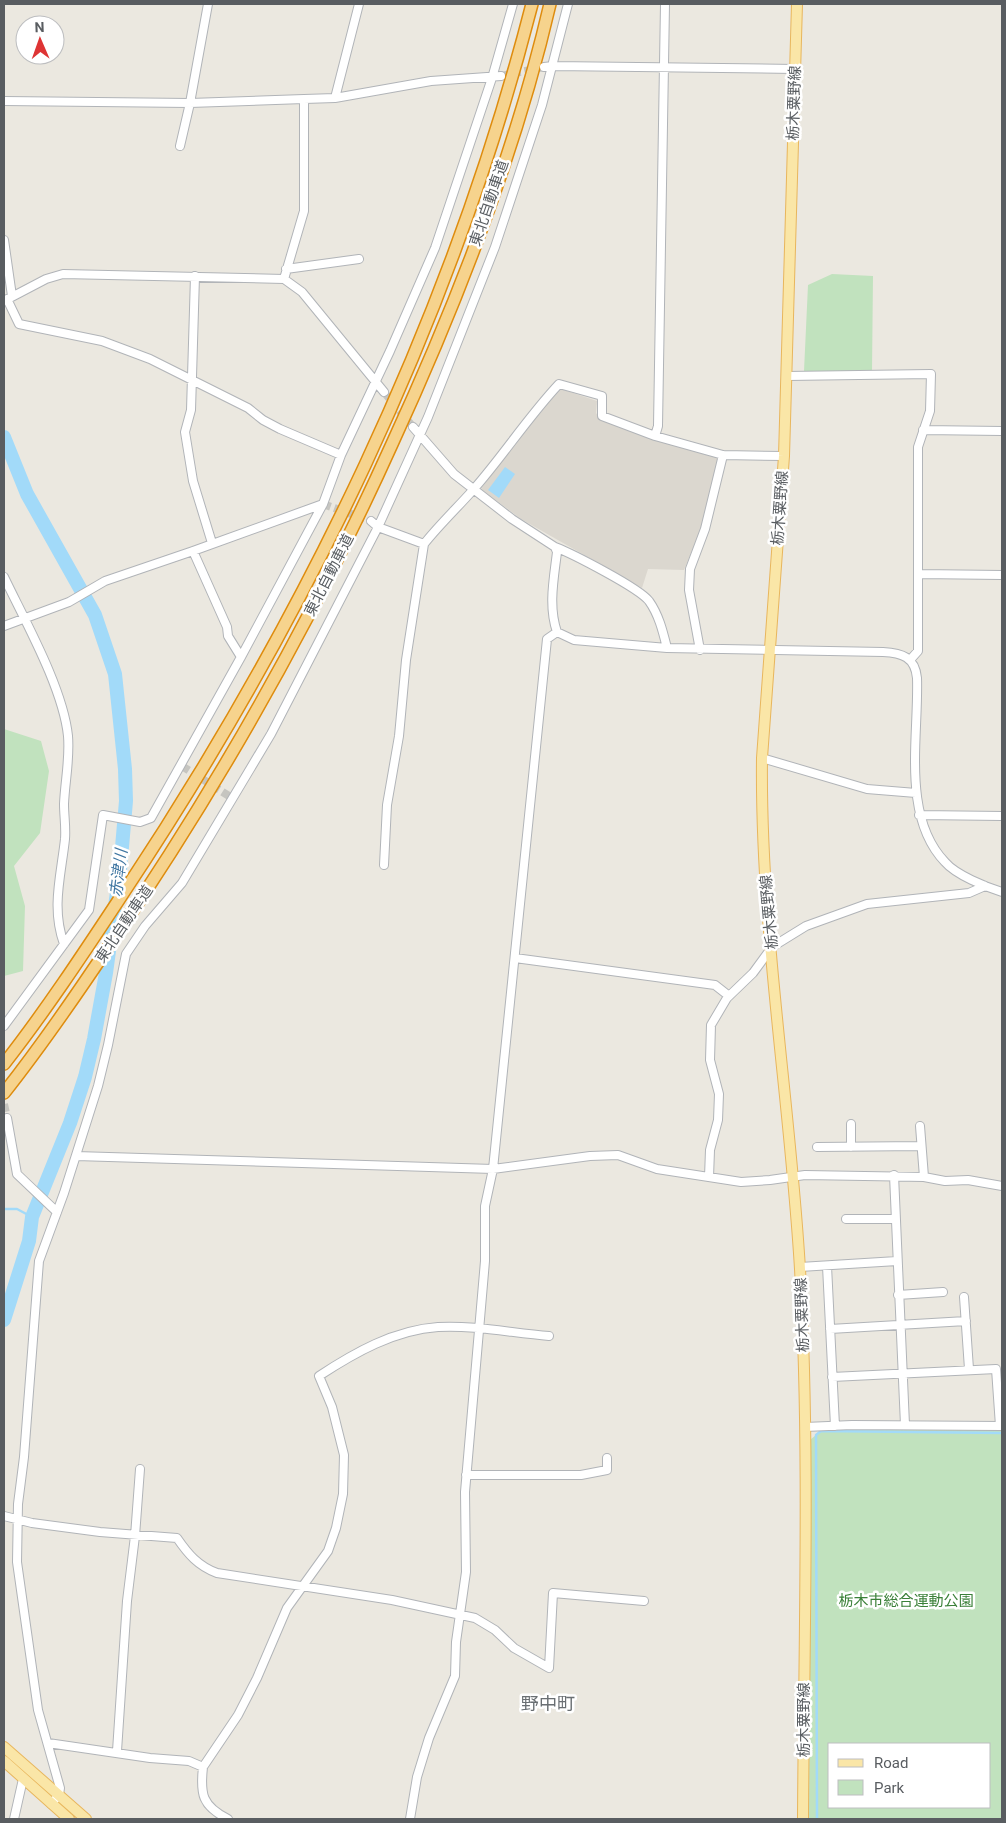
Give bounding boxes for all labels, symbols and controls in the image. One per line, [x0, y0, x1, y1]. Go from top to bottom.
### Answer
north arrow [15, 15, 65, 65]
text: N [34, 19, 45, 35]
street label: 栃木粟野線 [784, 65, 804, 141]
street label: 東北自動車道 [466, 158, 512, 248]
street label: 栃木粟野線 [768, 470, 792, 546]
street label: 東北自動車道 [301, 531, 357, 619]
water label: 赤津川 [106, 846, 131, 898]
street label: 栃木粟野線 [757, 874, 781, 950]
street label: 東北自動車道 [91, 882, 157, 966]
street label: 栃木粟野線 [792, 1277, 812, 1353]
park label: 栃木市総合運動公園 [838, 1592, 974, 1610]
street label: 栃木粟野線 [795, 1682, 813, 1758]
district label: 野中町 [521, 1693, 575, 1714]
legend [828, 1743, 991, 1808]
text: Road [874, 1754, 908, 1772]
text: Park [874, 1779, 905, 1797]

